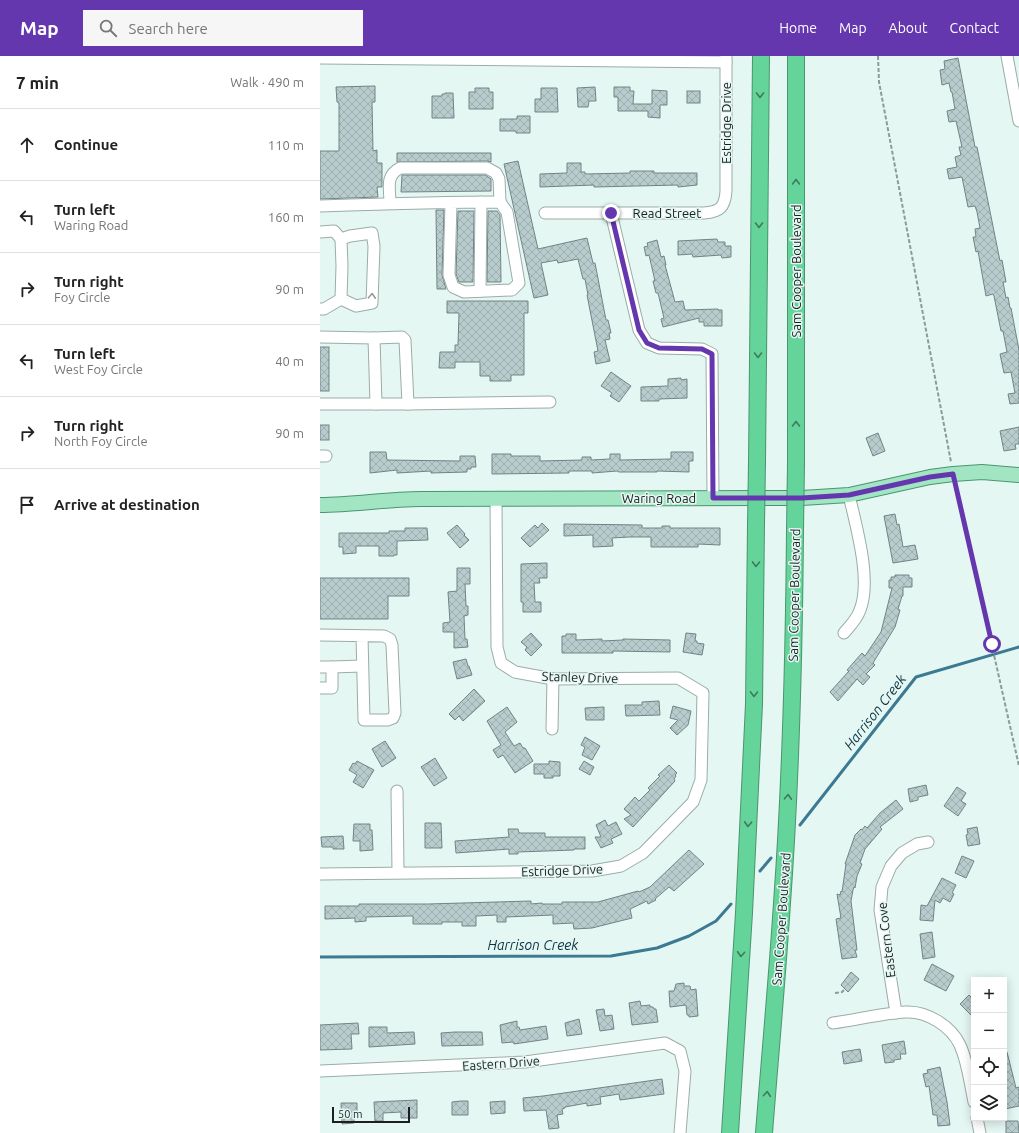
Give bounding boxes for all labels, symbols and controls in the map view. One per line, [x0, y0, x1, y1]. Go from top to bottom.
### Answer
search box [83, 10, 363, 46]
text: Map [20, 17, 59, 39]
icon: search [97, 17, 119, 39]
text: Search here [129, 20, 208, 37]
text: Home [779, 20, 817, 36]
text: Map [839, 20, 867, 36]
text: About [889, 20, 928, 36]
text: Contact [950, 20, 999, 36]
text: 7 min [16, 73, 59, 92]
text: Walk · 490 m [230, 75, 304, 89]
street label: Estridge Drive [719, 82, 733, 164]
one-way arrow [756, 92, 764, 98]
icon: ahead [16, 134, 38, 156]
text: Continue [54, 136, 118, 153]
text: 110 m [268, 138, 304, 152]
one-way arrow [792, 179, 800, 185]
text: Turn left [54, 201, 115, 218]
route end [602, 204, 620, 222]
street label: Sam Cooper Boulevard [789, 205, 803, 337]
icon: left [16, 206, 38, 228]
street label: Read Street [633, 206, 701, 220]
text: 160 m [268, 210, 304, 224]
text: Waring Road [54, 218, 128, 232]
one-way arrow [755, 222, 763, 228]
text: Turn right [54, 273, 124, 290]
icon: right [16, 278, 38, 300]
text: 90 m [275, 282, 304, 296]
text: Foy Circle [54, 290, 110, 304]
one-way arrow [368, 293, 376, 299]
text: Turn left [54, 345, 115, 362]
icon: left [16, 350, 38, 372]
one-way arrow [754, 352, 762, 358]
text: 40 m [275, 354, 304, 368]
text: West Foy Circle [54, 362, 143, 376]
text: Turn right [54, 417, 124, 434]
one-way arrow [792, 421, 800, 427]
icon: right [16, 422, 38, 444]
text: 90 m [275, 426, 304, 440]
text: North Foy Circle [54, 434, 148, 448]
street label: Waring Road [622, 491, 696, 505]
icon: arrive [16, 494, 38, 516]
text: Arrive at destination [54, 496, 200, 513]
street label: Sam Cooper Boulevard [786, 528, 802, 662]
one-way arrow [752, 561, 760, 567]
route start [983, 635, 1001, 653]
street label: Stanley Drive [541, 669, 619, 685]
water label: Harrison Creek [841, 671, 910, 753]
one-way arrow [750, 691, 758, 697]
one-way arrow [784, 794, 793, 800]
one-way arrow [744, 821, 753, 827]
street label: Sam Cooper Boulevard [769, 852, 793, 986]
street label: Estridge Drive [521, 862, 603, 878]
street label: Eastern Cove [874, 901, 898, 979]
water label: Harrison Creek [487, 937, 579, 953]
one-way arrow [737, 951, 746, 957]
map controls [971, 977, 1007, 1121]
button: + [971, 977, 1007, 1013]
button: − [971, 1013, 1007, 1049]
button: locate [971, 1049, 1007, 1085]
street label: Eastern Drive [462, 1053, 540, 1073]
button: layers [971, 1085, 1007, 1121]
one-way arrow [763, 1091, 772, 1097]
scale bar [332, 1105, 410, 1124]
text: 50 m [338, 1108, 362, 1120]

